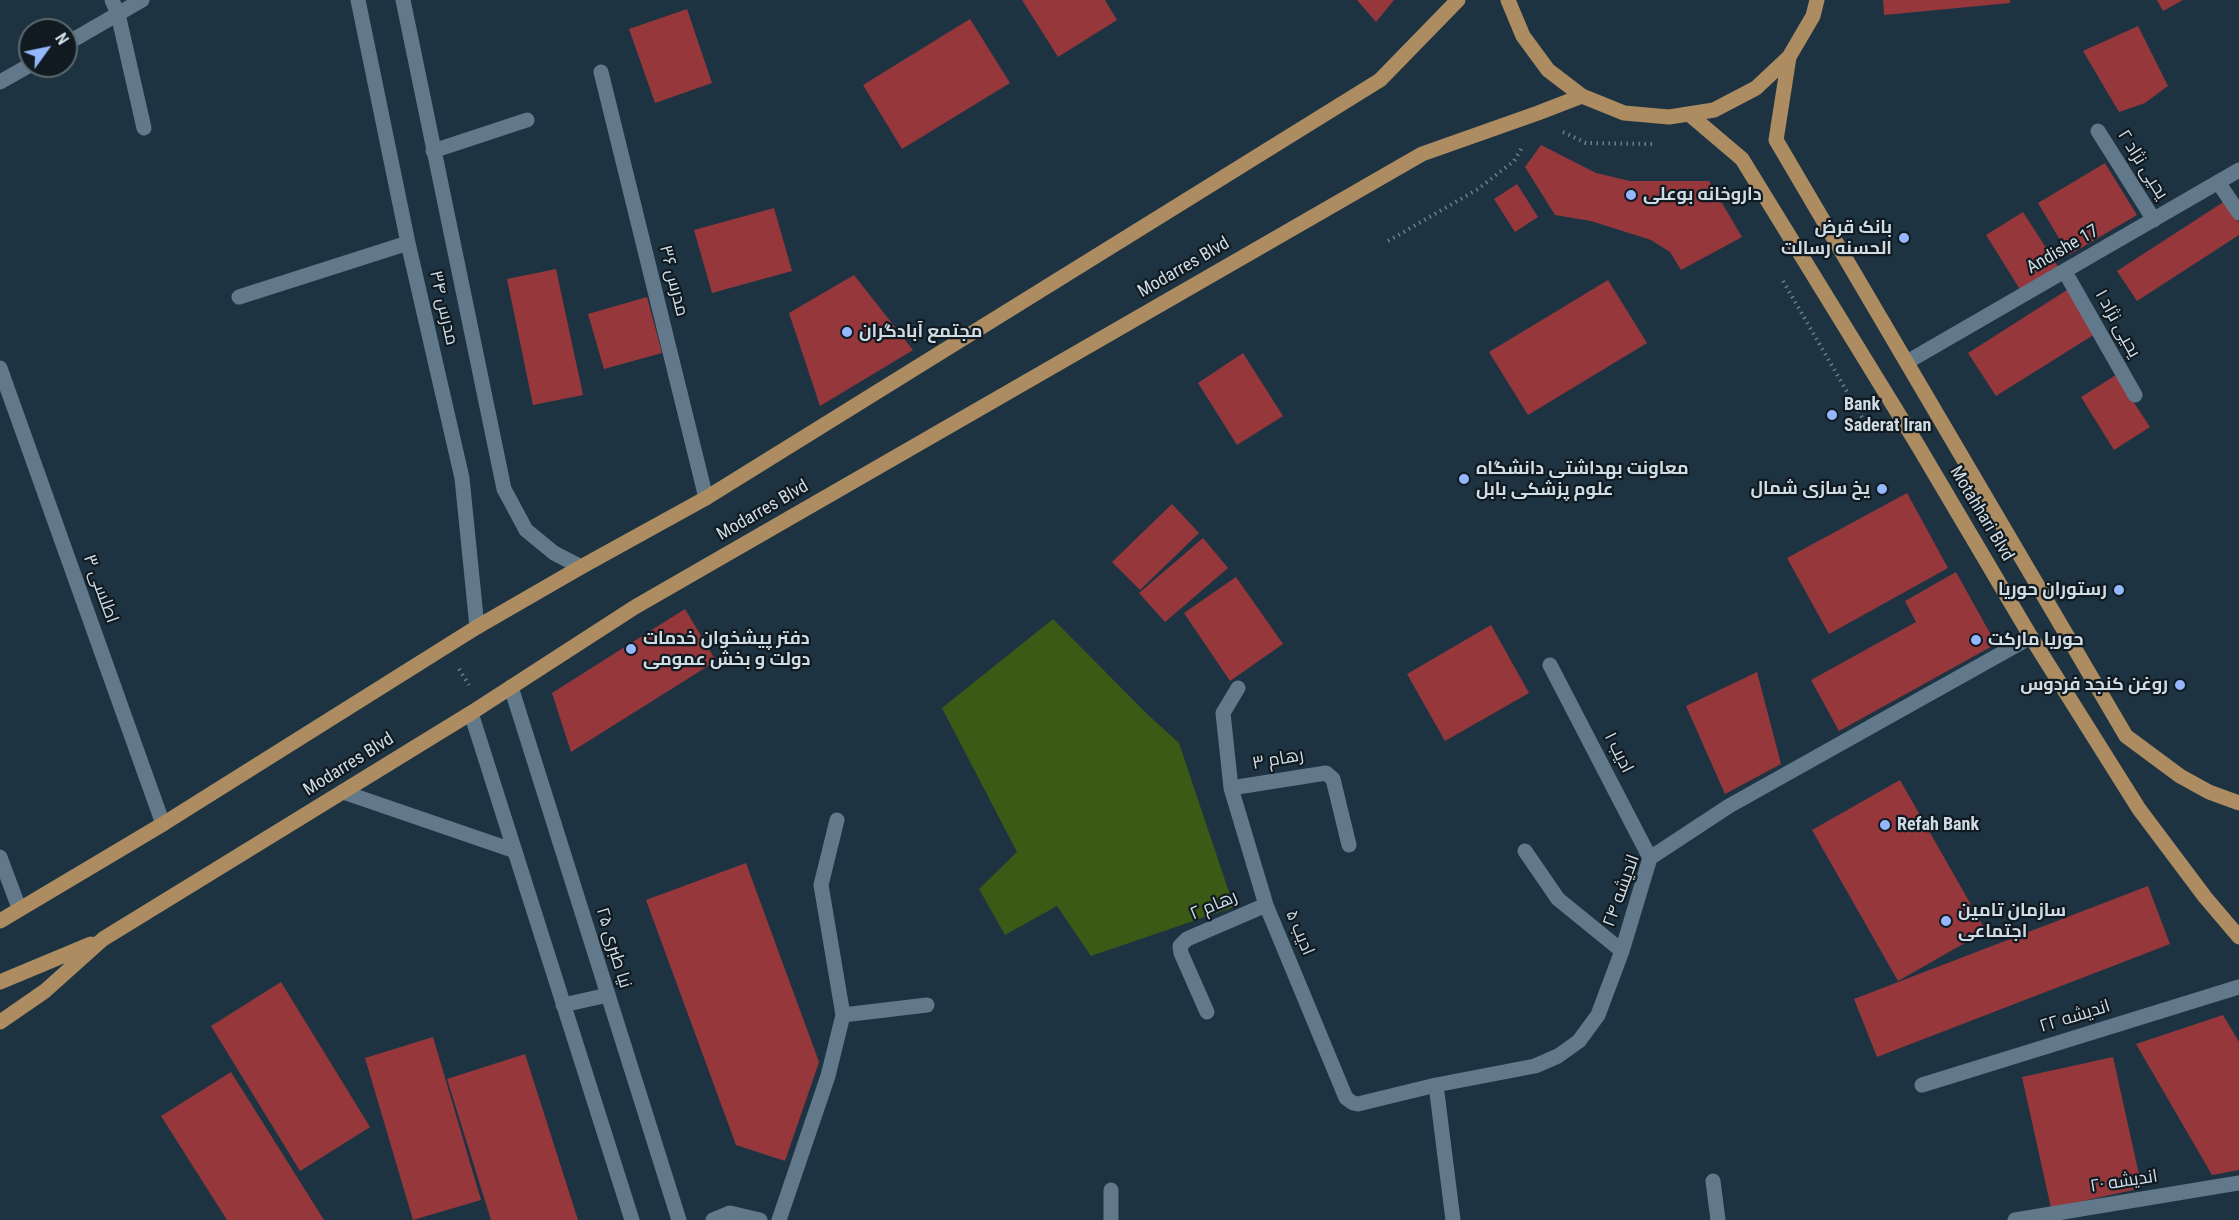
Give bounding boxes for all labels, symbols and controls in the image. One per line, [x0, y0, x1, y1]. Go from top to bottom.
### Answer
north arrow [18, 18, 78, 78]
text: N [51, 30, 72, 48]
street label: یحیی نژاد ۲ [2112, 126, 2172, 204]
place label: داروخانه بوعلی [1643, 184, 1762, 206]
marker: داروخانه بوعلی [1624, 188, 1638, 202]
place label: بانک قرض الحسنه رسالت [1781, 217, 1892, 260]
street label: Andishe 17 [2023, 221, 2103, 279]
marker: بانک قرض الحسنه رسالت [1897, 231, 1911, 245]
street label: Modarres Blvd [1134, 233, 1234, 303]
street label: مدرس ۳۶ [654, 243, 692, 319]
street label: مدرس ۳۴ [424, 269, 462, 347]
street label: یحیی نژاد ۱ [2090, 286, 2144, 362]
place label: مجتمع آبادگران [859, 321, 982, 343]
marker: مجتمع آبادگران [840, 325, 854, 339]
place label: Bank Saderat Iran [1844, 394, 1931, 436]
marker: Bank Saderat Iran [1825, 408, 1839, 422]
place label: معاونت بهداشتی دانشگاه علوم پزشکی بابل [1476, 458, 1689, 500]
street label: Motahhari Blvd [1944, 463, 2018, 565]
marker: معاونت بهداشتی دانشگاه علوم پزشکی بابل [1457, 472, 1471, 486]
street label: Modarres Blvd [713, 476, 813, 546]
place label: یخ سازی شمال [1750, 478, 1870, 500]
marker: یخ سازی شمال [1875, 482, 1889, 496]
street label: اطلسی ۳ [78, 552, 122, 626]
place label: رستوران حوریا [1998, 579, 2107, 601]
marker: رستوران حوریا [2112, 583, 2126, 597]
place label: دفتر پیشخوان خدمات دولت و بخش عمومی [643, 628, 810, 670]
place label: حوریا مارکت [1988, 629, 2084, 651]
marker: حوریا مارکت [1969, 633, 1983, 647]
marker: دفتر پیشخوان خدمات دولت و بخش عمومی [624, 642, 638, 656]
place label: روغن کنجد فردوس [2020, 674, 2168, 696]
marker: روغن کنجد فردوس [2173, 678, 2187, 692]
street label: Modarres Blvd [300, 729, 398, 801]
street label: ادیب ۱ [1599, 729, 1637, 777]
street label: رهام ۳ [1251, 745, 1305, 775]
place label: Refah Bank [1897, 814, 1979, 836]
marker: Refah Bank [1878, 818, 1892, 832]
street label: اندیشه ۲۴ [1599, 852, 1645, 930]
street label: رهام ۲ [1187, 886, 1241, 926]
place label: سازمان تامین اجتماعی [1958, 900, 2066, 942]
street label: نیا طبری ۲۵ [591, 905, 635, 991]
street label: ادیب ۵ [1280, 907, 1318, 959]
marker: سازمان تامین اجتماعی [1939, 914, 1953, 928]
street label: اندیشه ۲۲ [2037, 996, 2113, 1038]
street label: اندیشه ۲۰ [2089, 1166, 2159, 1198]

